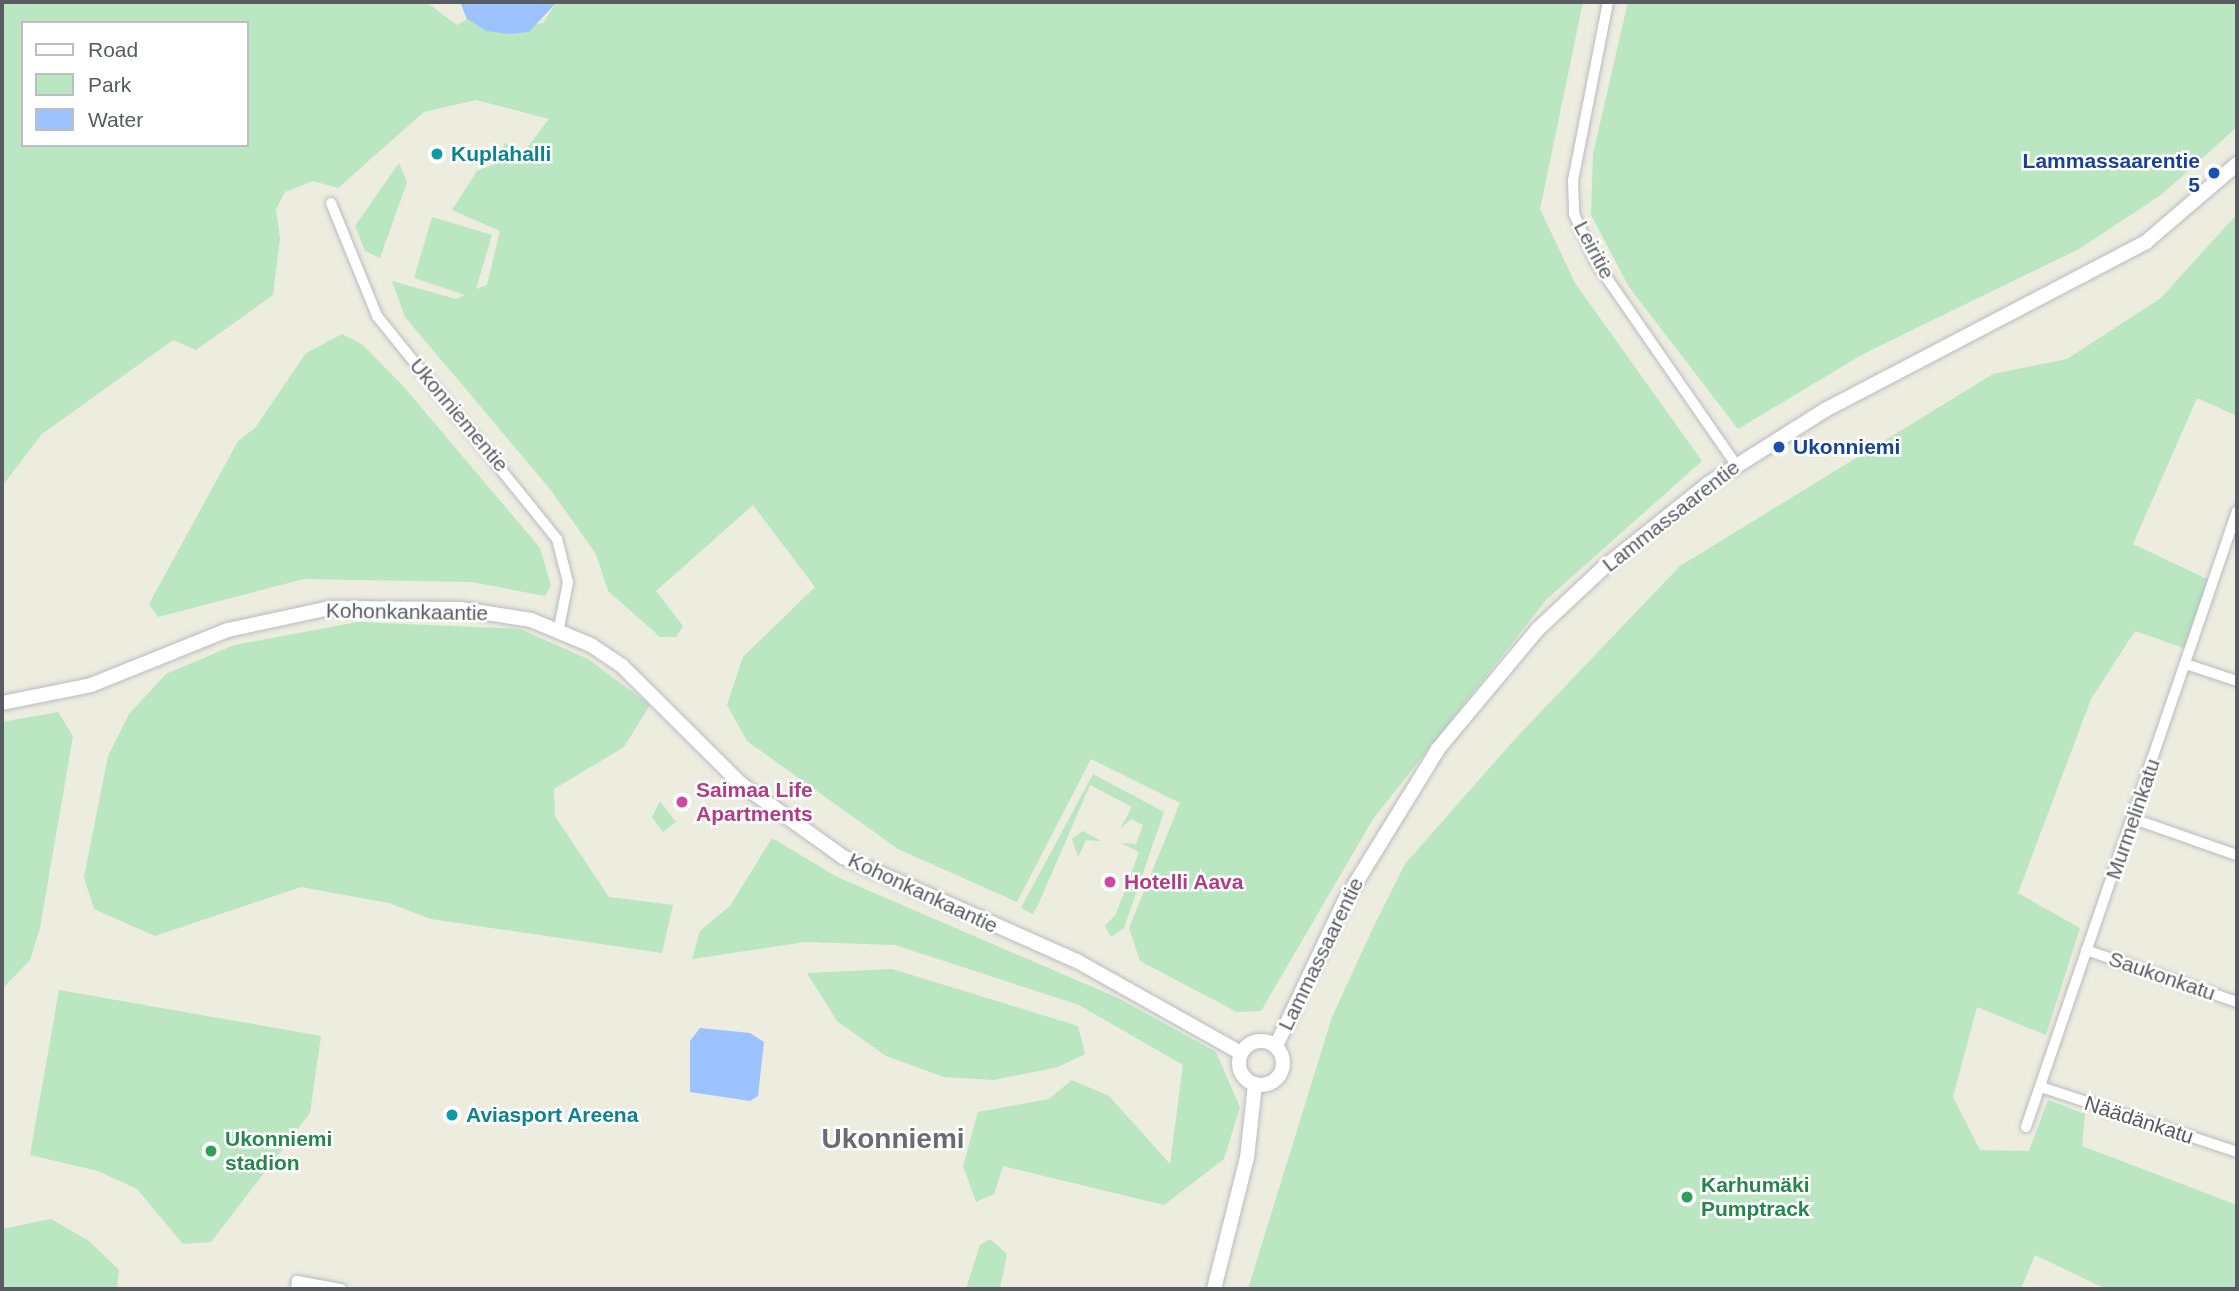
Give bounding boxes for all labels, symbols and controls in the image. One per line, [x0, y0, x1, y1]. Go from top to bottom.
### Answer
legend [21, 21, 248, 147]
text: Road [88, 38, 138, 61]
text: Park [88, 73, 131, 96]
text: Water [88, 108, 143, 131]
place label: Kuplahalli [451, 141, 551, 167]
marker: Kuplahalli [429, 146, 445, 162]
place label: Lammassaarentie 5 [2023, 148, 2200, 198]
marker: Lammassaarentie 5 [2206, 165, 2222, 181]
street label: Leiritie [1568, 217, 1620, 283]
street label: Ukonniementie [404, 353, 514, 477]
place label: Ukonniemi [1793, 434, 1900, 460]
marker: Ukonniemi [1771, 439, 1787, 455]
street label: Lammassaarentie [1597, 455, 1745, 577]
street label: Kohonkankaantie [326, 598, 488, 626]
street label: Murmelinkatu [2101, 755, 2165, 883]
place label: Saimaa Life Apartments [696, 777, 813, 827]
marker: Saimaa Life Apartments [674, 794, 690, 810]
street label: Kohonkankaantie [844, 847, 1002, 939]
place label: Hotelli Aava [1124, 869, 1244, 895]
street label: Lammassaarentie [1273, 873, 1369, 1035]
marker: Hotelli Aava [1102, 874, 1118, 890]
street label: Saukonkatu [2105, 946, 2219, 1006]
street label: Näädänkatu [2081, 1091, 2197, 1149]
place label: Aviasport Areena [466, 1102, 639, 1128]
marker: Aviasport Areena [444, 1107, 460, 1123]
district label: Ukonniemi [821, 1122, 965, 1156]
place label: Ukonniemi stadion [225, 1126, 332, 1176]
marker: Ukonniemi stadion [203, 1143, 219, 1159]
place label: Karhumäki Pumptrack [1701, 1172, 1810, 1222]
marker: Karhumäki Pumptrack [1679, 1189, 1695, 1205]

